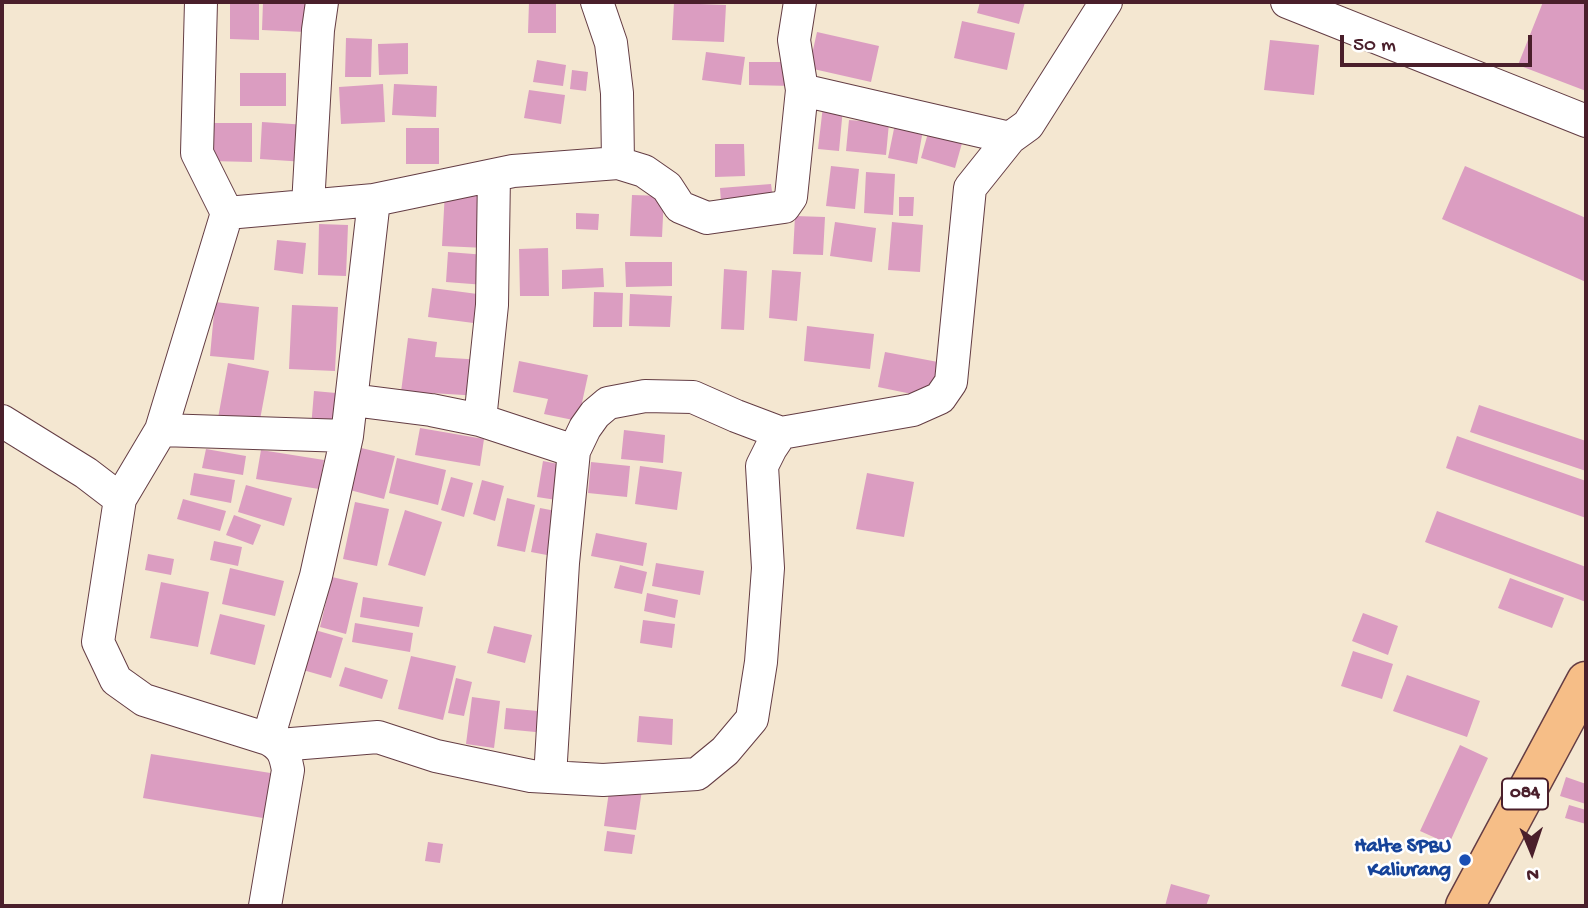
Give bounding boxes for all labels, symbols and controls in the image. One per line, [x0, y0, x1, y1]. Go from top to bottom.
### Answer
scale bar [1343, 21, 1536, 65]
text: 50 m [1353, 34, 1396, 59]
road number: 084 [1502, 778, 1548, 810]
north arrow [1497, 817, 1567, 887]
place label: Halte SPBU Kaliurang [1354, 835, 1451, 885]
marker: Halte SPBU Kaliurang [1457, 852, 1473, 868]
text: N [1526, 862, 1539, 885]

